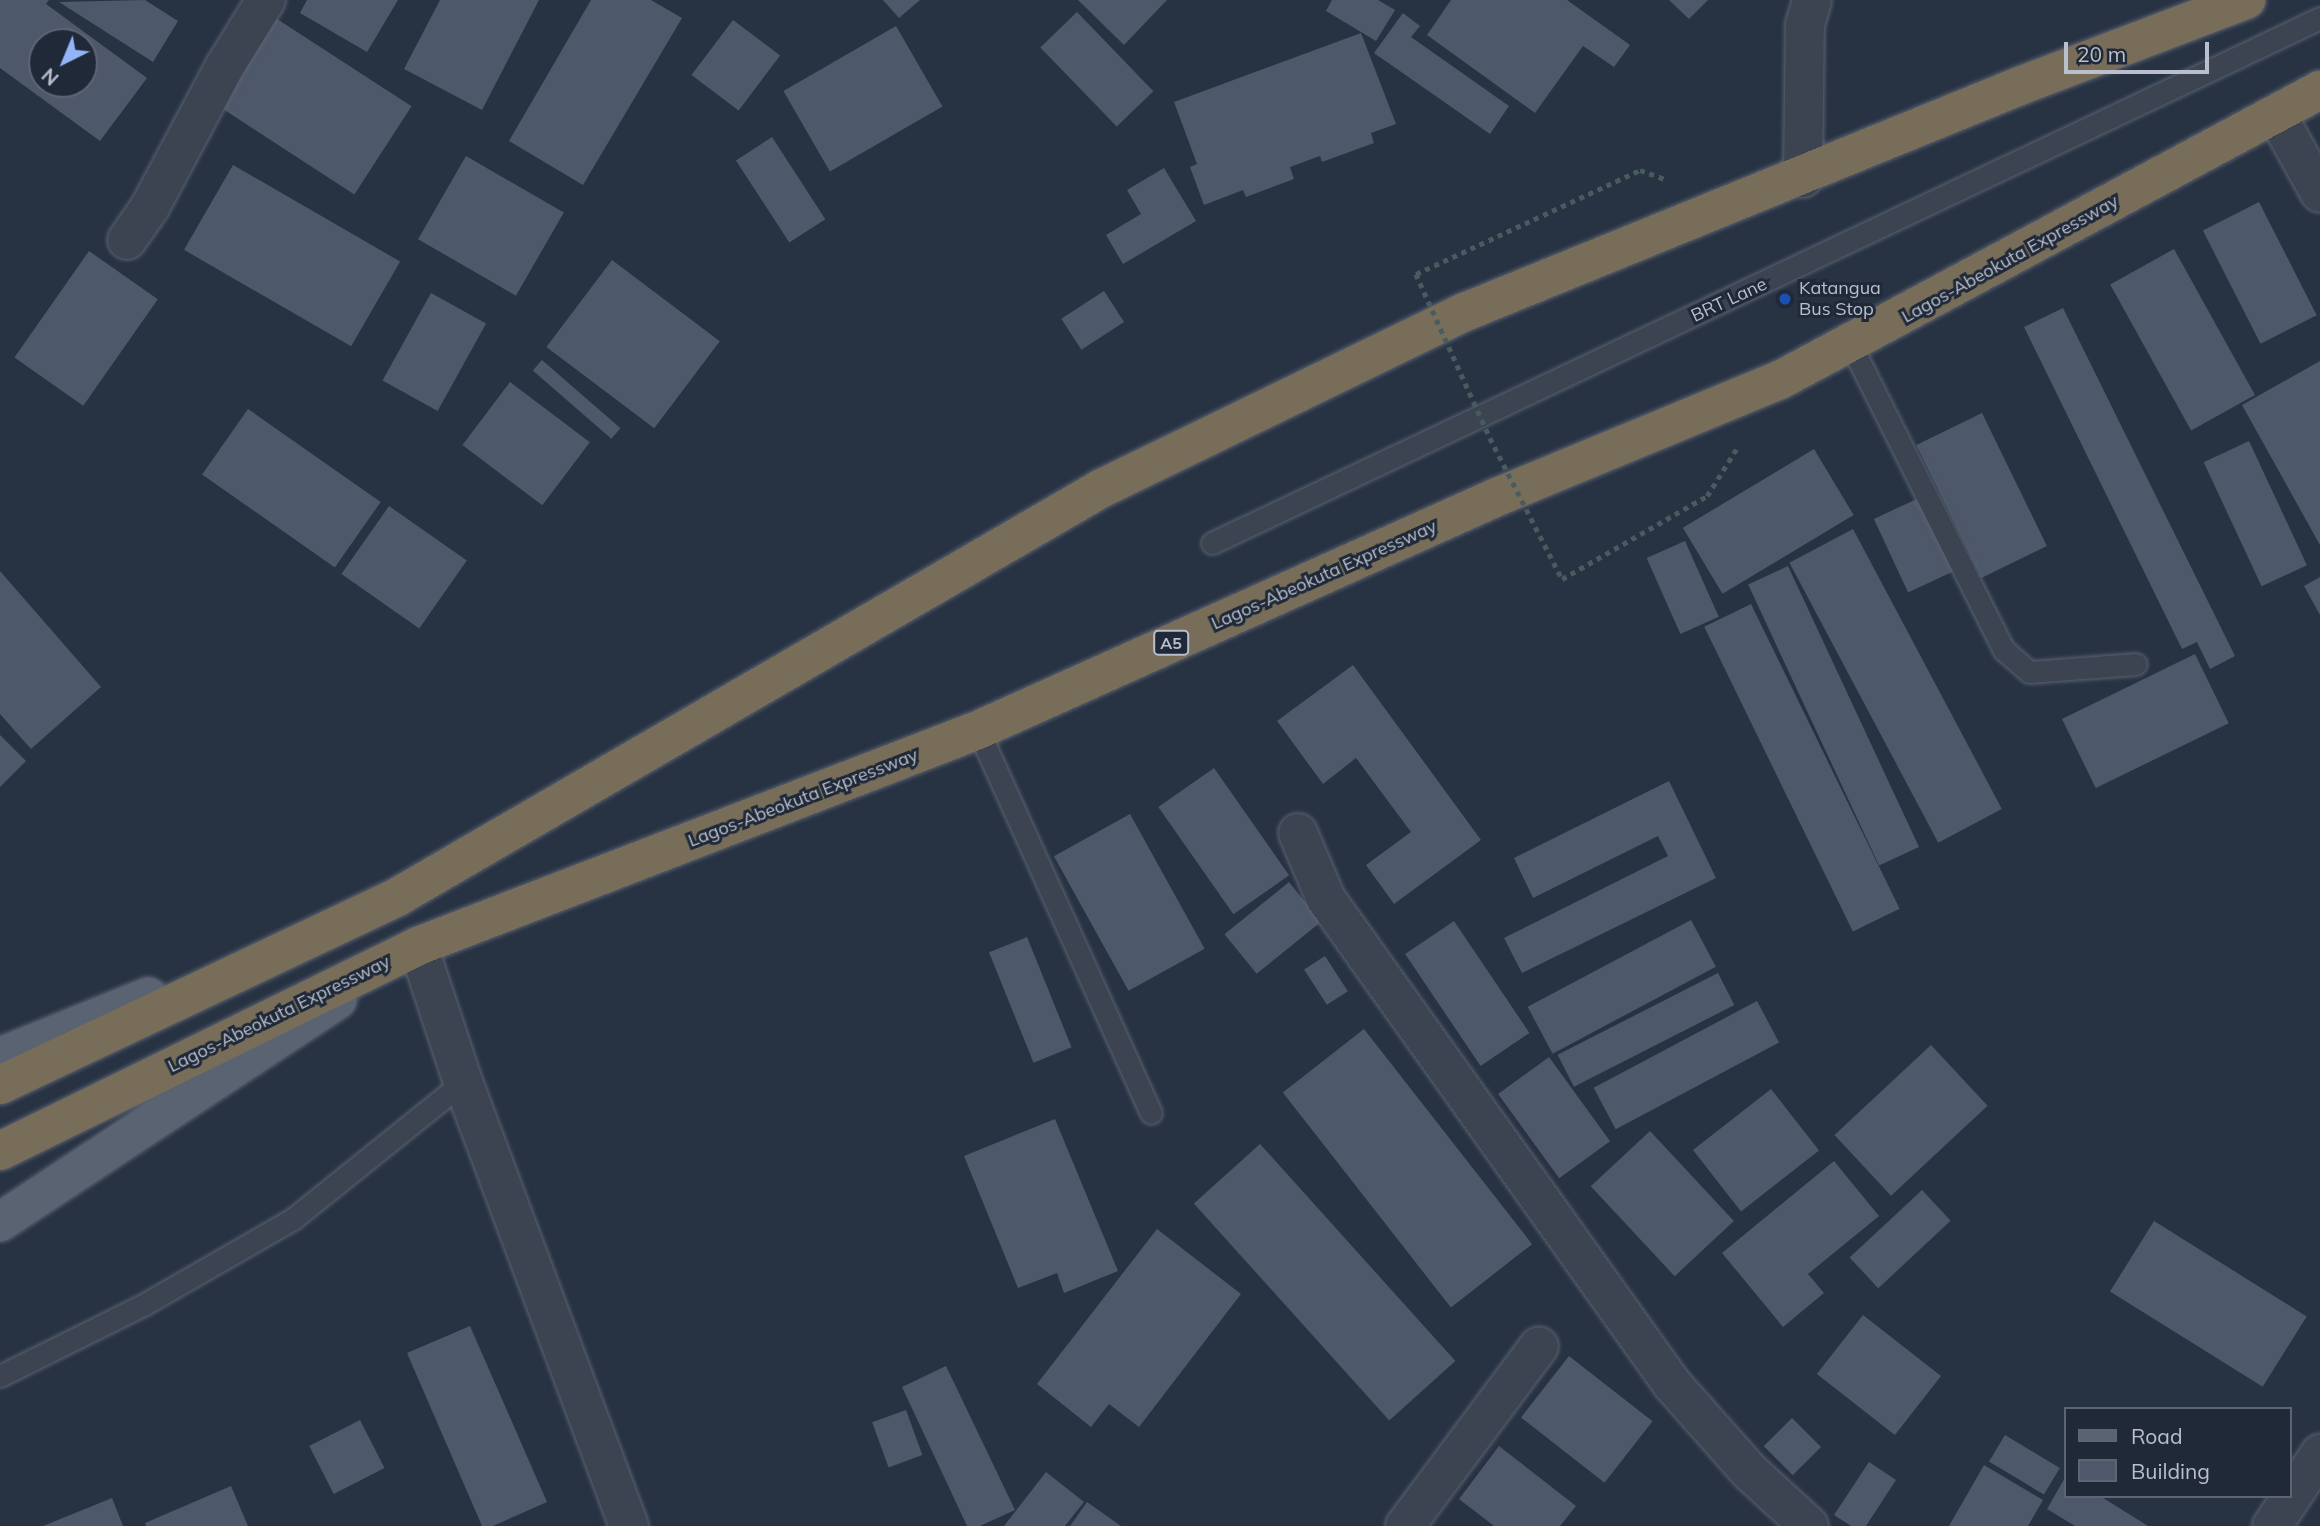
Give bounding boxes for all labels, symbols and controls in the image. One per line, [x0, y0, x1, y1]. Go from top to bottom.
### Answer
north arrow [28, 28, 98, 98]
scale bar [2068, 28, 2213, 72]
text: 20 m [2077, 41, 2126, 67]
text: N [37, 63, 63, 91]
street label: Lagos-Abeokuta Expressway [1898, 190, 2122, 328]
street label: BRT Lane [1688, 273, 1770, 327]
place label: Katangua Bus Stop [1799, 278, 1881, 320]
marker: Katangua Bus Stop [1777, 291, 1793, 307]
street label: Lagos-Abeokuta Expressway [1208, 515, 1440, 635]
road number: A5 [1152, 630, 1190, 656]
street label: Lagos-Abeokuta Expressway [685, 744, 921, 852]
street label: Lagos-Abeokuta Expressway [165, 951, 393, 1077]
legend [2064, 1407, 2292, 1498]
text: Road [2131, 1423, 2182, 1449]
text: Building [2131, 1458, 2210, 1484]

